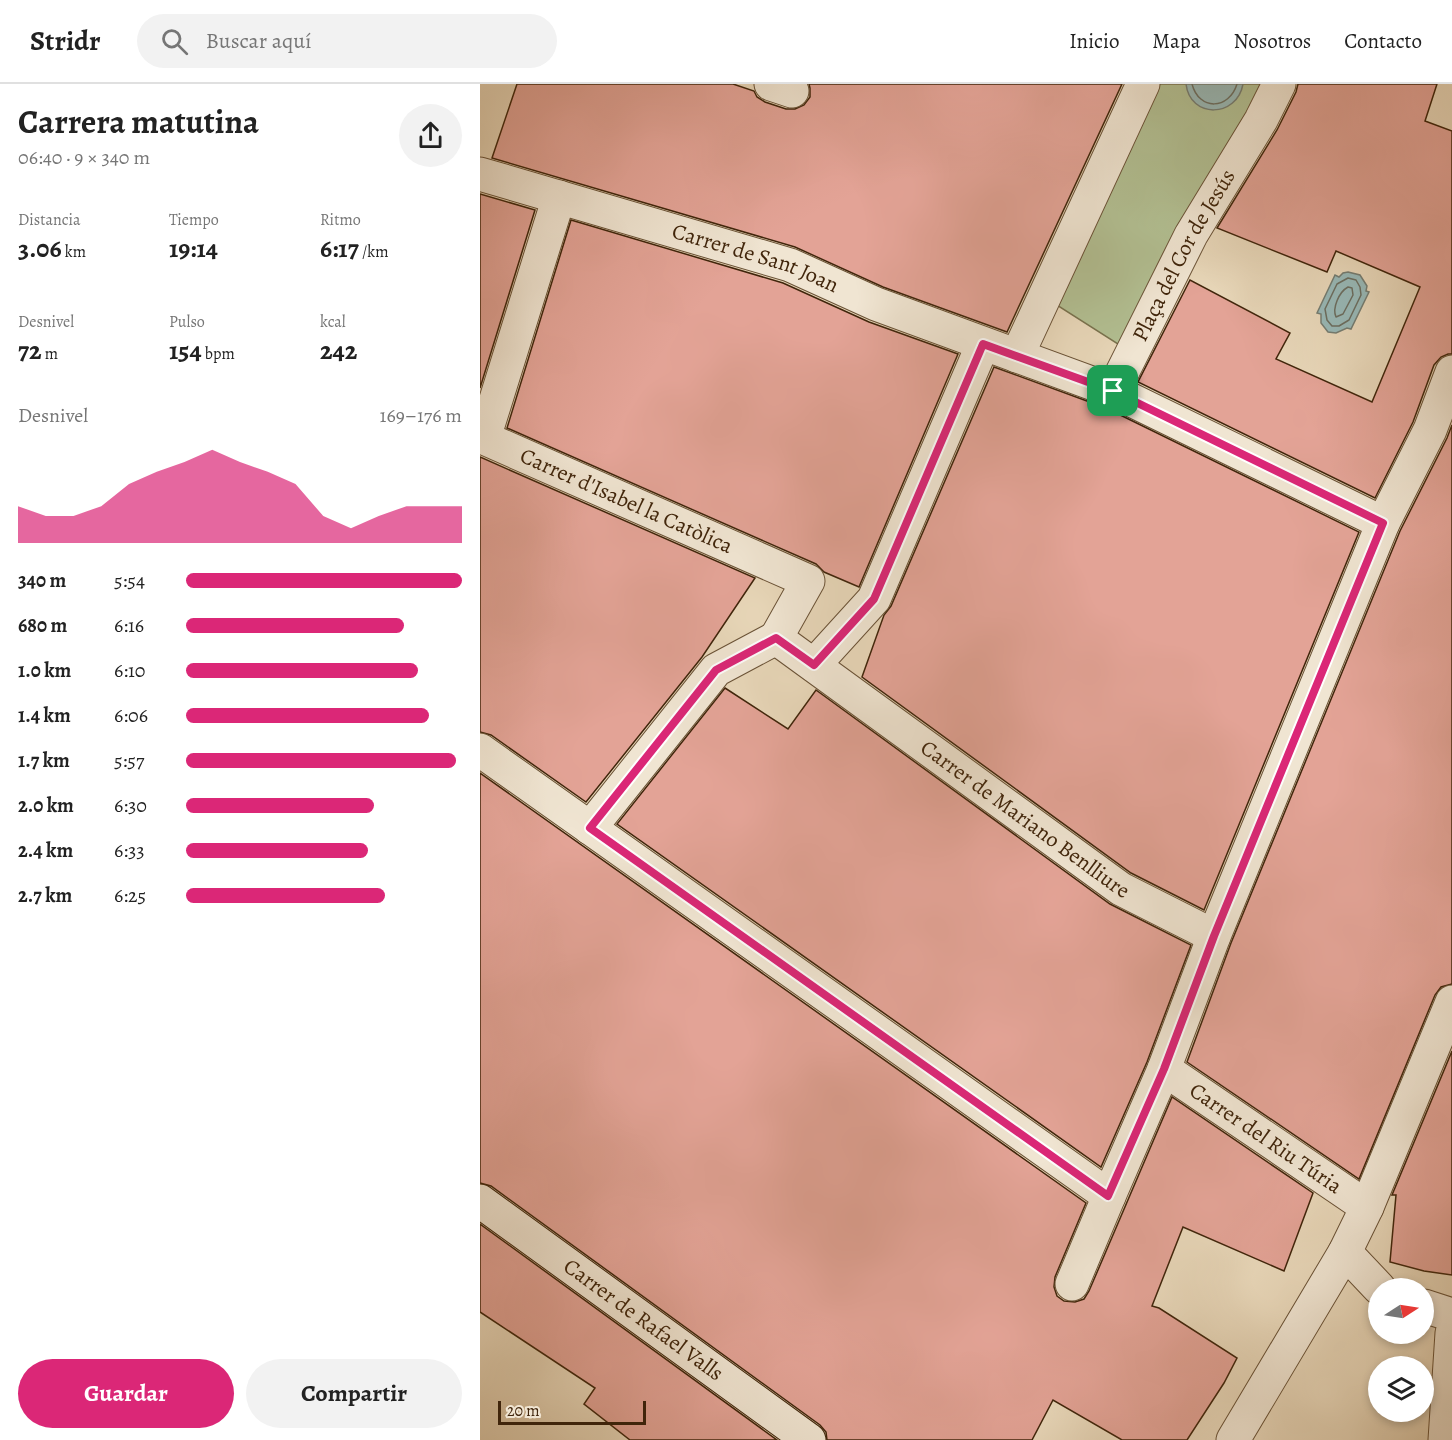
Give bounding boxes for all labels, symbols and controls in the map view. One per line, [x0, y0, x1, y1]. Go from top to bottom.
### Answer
search box [137, 14, 557, 68]
text: Stridr [30, 22, 101, 60]
icon: search [158, 25, 191, 58]
text: Buscar aquí [206, 26, 311, 56]
text: Inicio [1069, 27, 1119, 55]
text: Mapa [1152, 27, 1201, 55]
text: Nosotros [1234, 27, 1311, 55]
text: Contacto [1344, 27, 1422, 55]
text: Carrera matutina [18, 99, 259, 144]
button: share [399, 104, 462, 167]
text: 06:40 · 9 × 340 m [18, 144, 150, 171]
street label: Plaça del Cor de Jesús [1125, 164, 1243, 347]
text: Distancia [18, 209, 80, 231]
text: Tiempo [169, 209, 219, 231]
text: Ritmo [320, 209, 361, 231]
street label: Carrer de Sant Joan [669, 216, 844, 300]
text: 3.06 [18, 231, 62, 266]
text: 19:14 [169, 231, 218, 266]
text: 6:17 [320, 231, 359, 266]
text: km [62, 241, 86, 263]
text: /km [359, 241, 388, 263]
text: Desnivel [18, 311, 74, 333]
text: Pulso [169, 311, 205, 333]
text: kcal [320, 311, 346, 333]
text: 72 [18, 333, 42, 368]
text: 154 [169, 333, 202, 368]
text: 242 [320, 333, 357, 368]
text: m [42, 343, 58, 365]
text: bpm [202, 343, 235, 365]
pin [1087, 365, 1138, 416]
icon: arrive [1096, 374, 1129, 407]
text: Desnivel [18, 402, 88, 429]
text: 169–176 m [380, 402, 462, 429]
street label: Carrer d'Isabel la Catòlica [515, 441, 738, 561]
text: 340 m [18, 567, 66, 594]
text: 5:54 [114, 567, 145, 594]
text: 680 m [18, 612, 67, 639]
text: 6:16 [114, 612, 144, 639]
text: 1.0 km [18, 657, 71, 684]
text: 6:10 [114, 657, 146, 684]
text: 1.4 km [18, 702, 71, 729]
text: 6:06 [114, 702, 148, 729]
street label: Carrer de Mariano Benlliure [914, 733, 1134, 906]
text: 1.7 km [18, 747, 70, 774]
text: 5:57 [114, 747, 144, 774]
text: 2.0 km [18, 792, 74, 819]
text: 6:30 [114, 792, 147, 819]
text: 2.4 km [18, 837, 73, 864]
text: 6:33 [114, 837, 145, 864]
text: 2.7 km [18, 882, 72, 909]
text: 6:25 [114, 882, 146, 909]
street label: Carrer del Riu Túria [1183, 1076, 1349, 1201]
street label: Carrer de Rafael Valls [557, 1251, 730, 1388]
north arrow [1368, 1278, 1434, 1344]
map controls [1368, 1278, 1434, 1422]
button: layers [1368, 1356, 1434, 1422]
button: Guardar [18, 1359, 234, 1428]
button: Compartir [246, 1359, 462, 1428]
scale bar [498, 1398, 646, 1426]
text: 20 m [507, 1400, 540, 1422]

